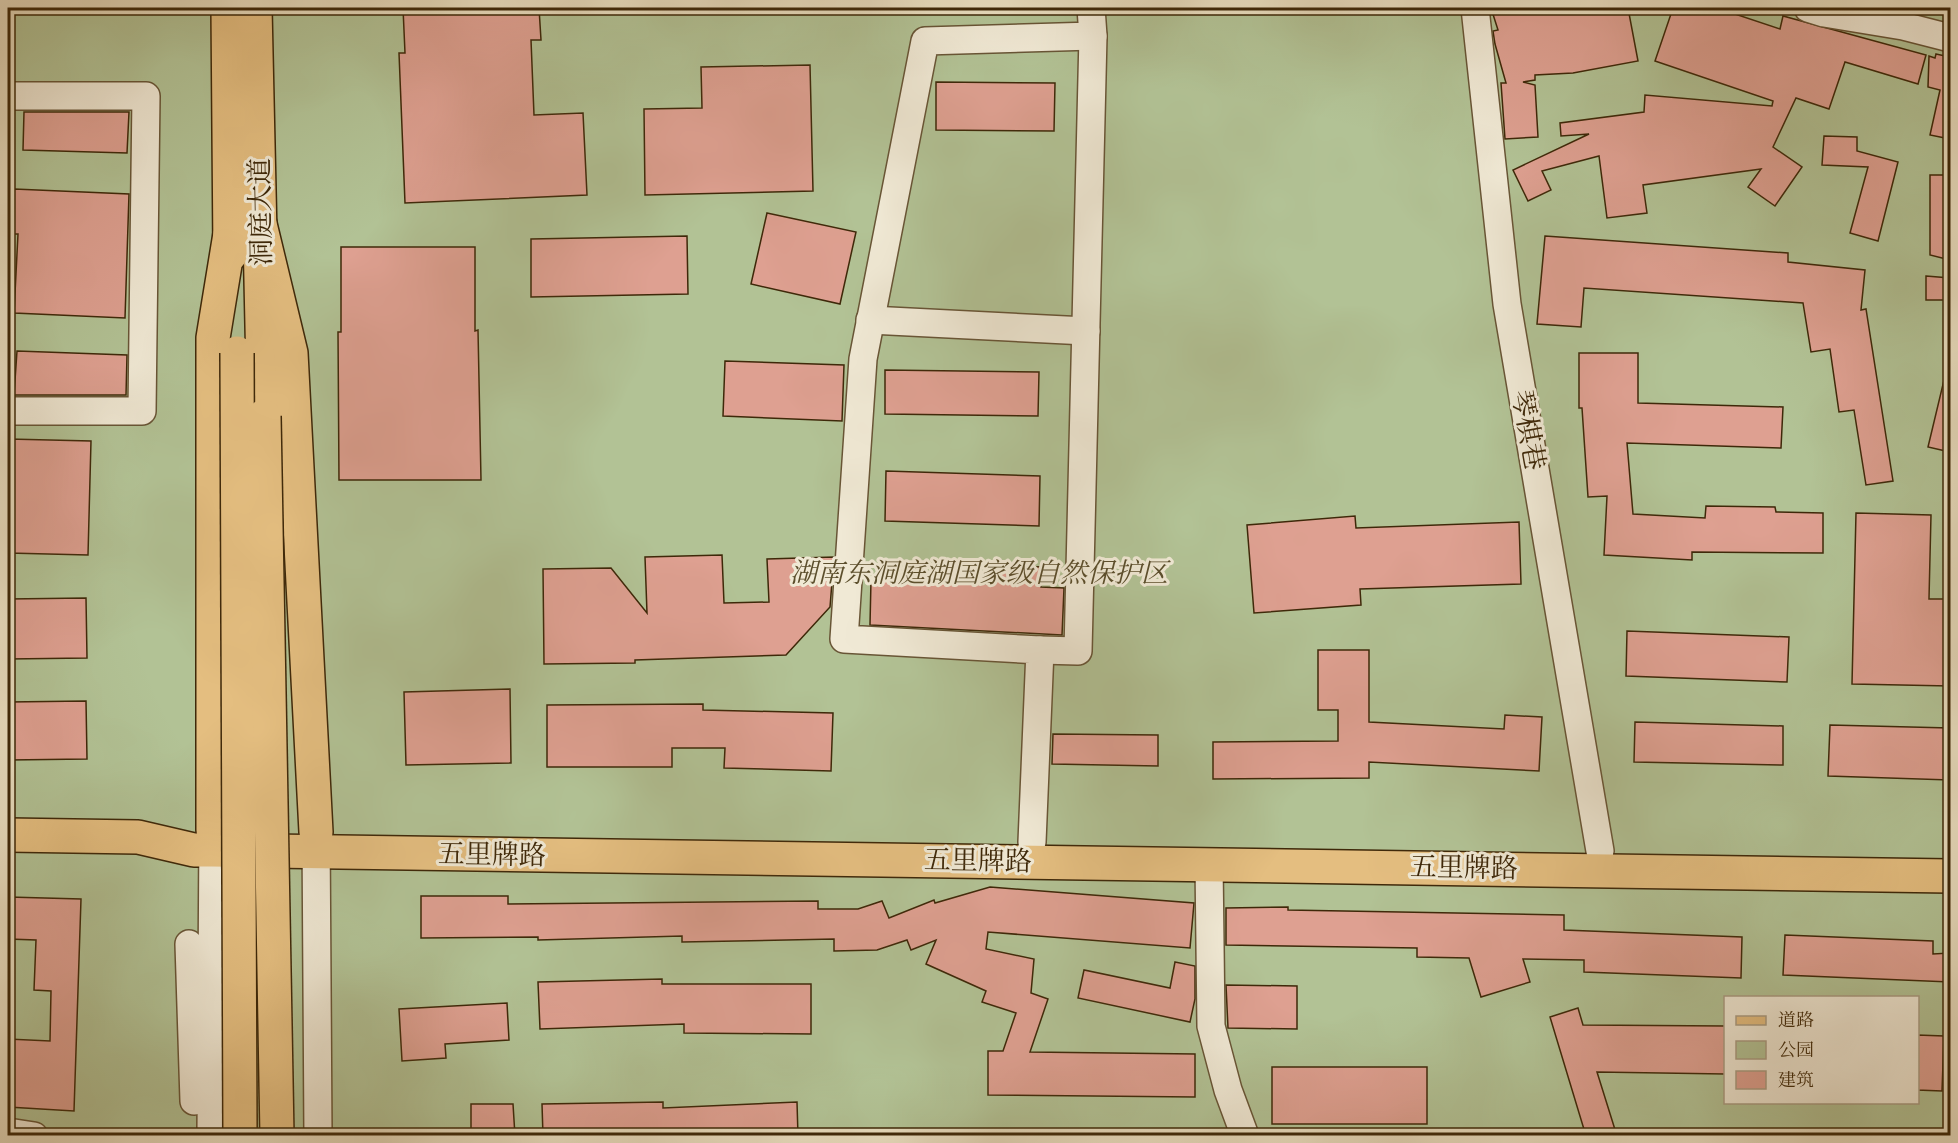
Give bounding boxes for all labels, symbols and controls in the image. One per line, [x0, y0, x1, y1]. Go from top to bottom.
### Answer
street label: 洞庭大道 [242, 158, 278, 266]
street label: 琴棋巷 [1505, 387, 1553, 473]
park label: 湖南东洞庭湖国家级自然保护区 [790, 555, 1171, 590]
street label: 五里牌路 [438, 836, 546, 872]
street label: 五里牌路 [924, 842, 1032, 878]
street label: 五里牌路 [1410, 849, 1518, 885]
legend [1724, 996, 1919, 1104]
text: 道路 [1778, 1008, 1814, 1031]
text: 公园 [1778, 1038, 1814, 1061]
text: 建筑 [1778, 1068, 1814, 1091]

